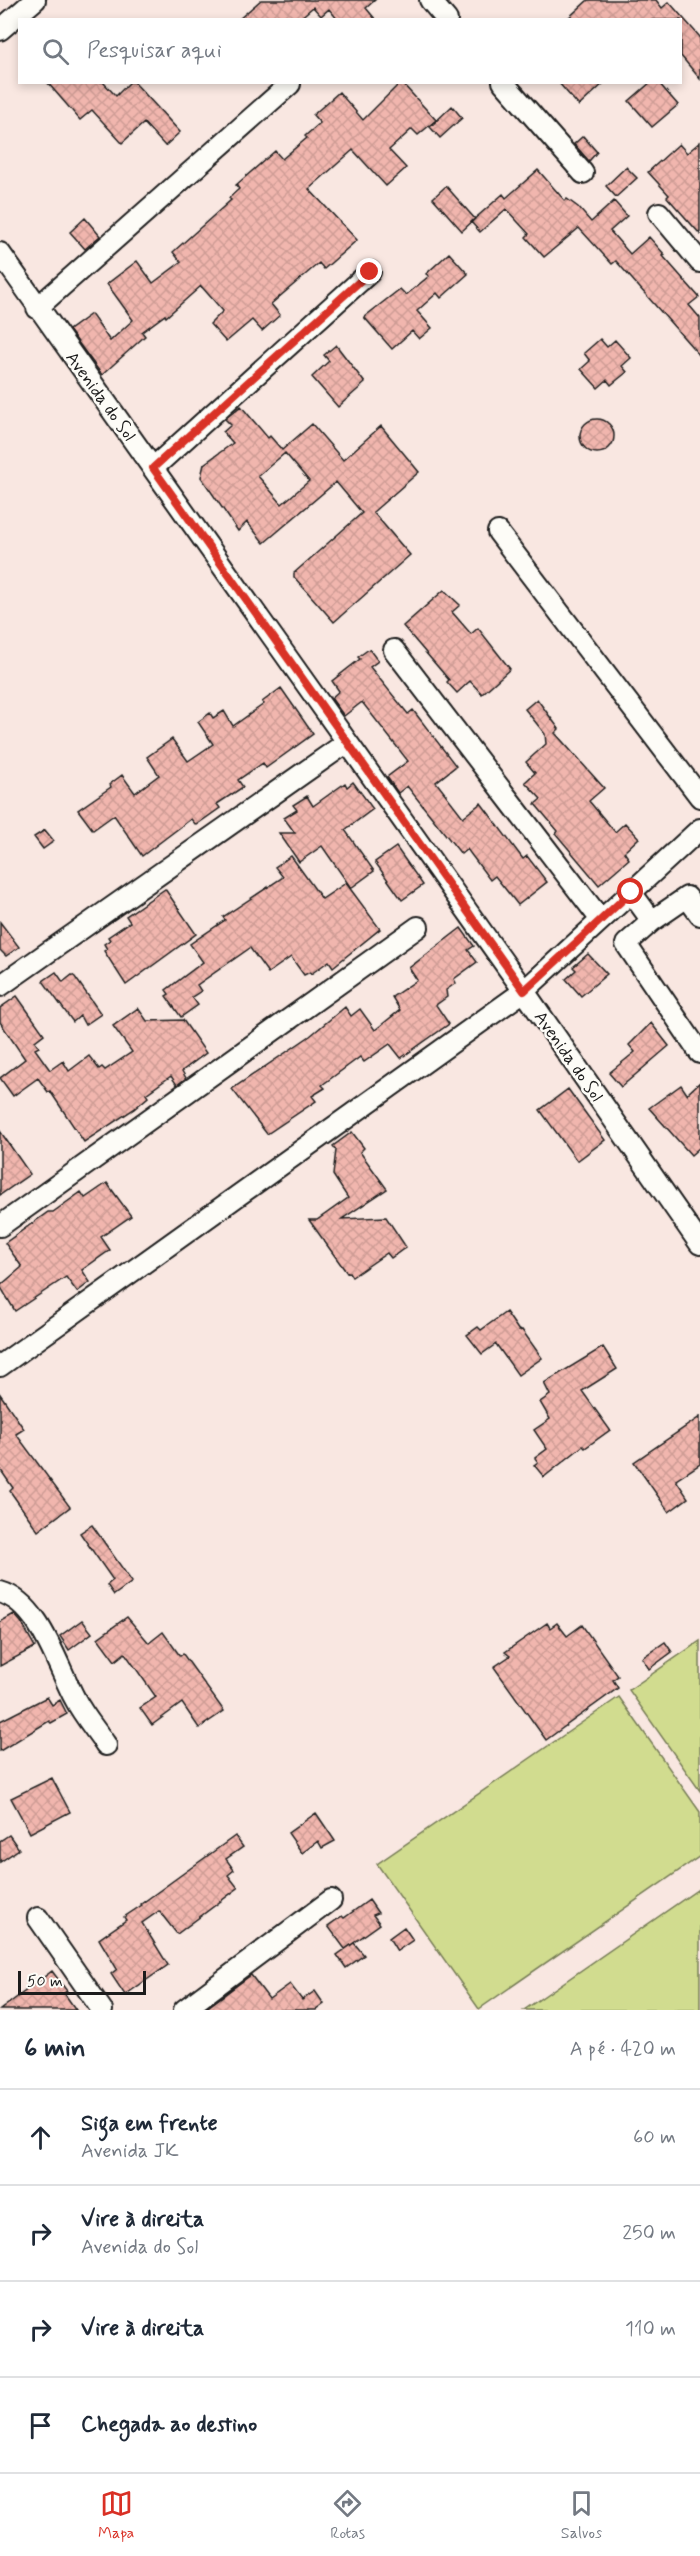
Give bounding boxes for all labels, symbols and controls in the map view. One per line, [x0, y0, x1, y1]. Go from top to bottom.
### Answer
search box [18, 18, 682, 84]
icon: search [39, 35, 72, 68]
text: Pesquisar aqui [87, 37, 222, 65]
route end [356, 258, 382, 284]
street label: Avenida do Sol [59, 347, 141, 446]
route start [617, 878, 643, 904]
street label: Avenida do Sol [528, 1007, 608, 1107]
scale bar [18, 1968, 146, 1996]
text: 50 m [27, 1971, 63, 1992]
text: 6 min [24, 2032, 86, 2066]
text: A pé · 420 m [570, 2036, 676, 2063]
text: Siga em frente [81, 2110, 218, 2138]
icon: ahead [24, 2121, 57, 2154]
text: 60 m [633, 2124, 676, 2151]
text: Avenida JK [81, 2138, 179, 2165]
text: Vire à direita [81, 2206, 204, 2234]
icon: right [24, 2217, 57, 2250]
text: 250 m [622, 2220, 676, 2247]
text: Avenida do Sol [81, 2234, 198, 2261]
icon: right [24, 2313, 57, 2346]
text: Vire à direita [81, 2315, 204, 2343]
text: 110 m [625, 2316, 676, 2343]
icon: arrive [24, 2409, 57, 2442]
text: Chegada ao destino [81, 2411, 257, 2439]
tab: Mapa [98, 2487, 134, 2544]
tab: Rotas [330, 2487, 365, 2544]
tab: Salvos [561, 2487, 602, 2544]

